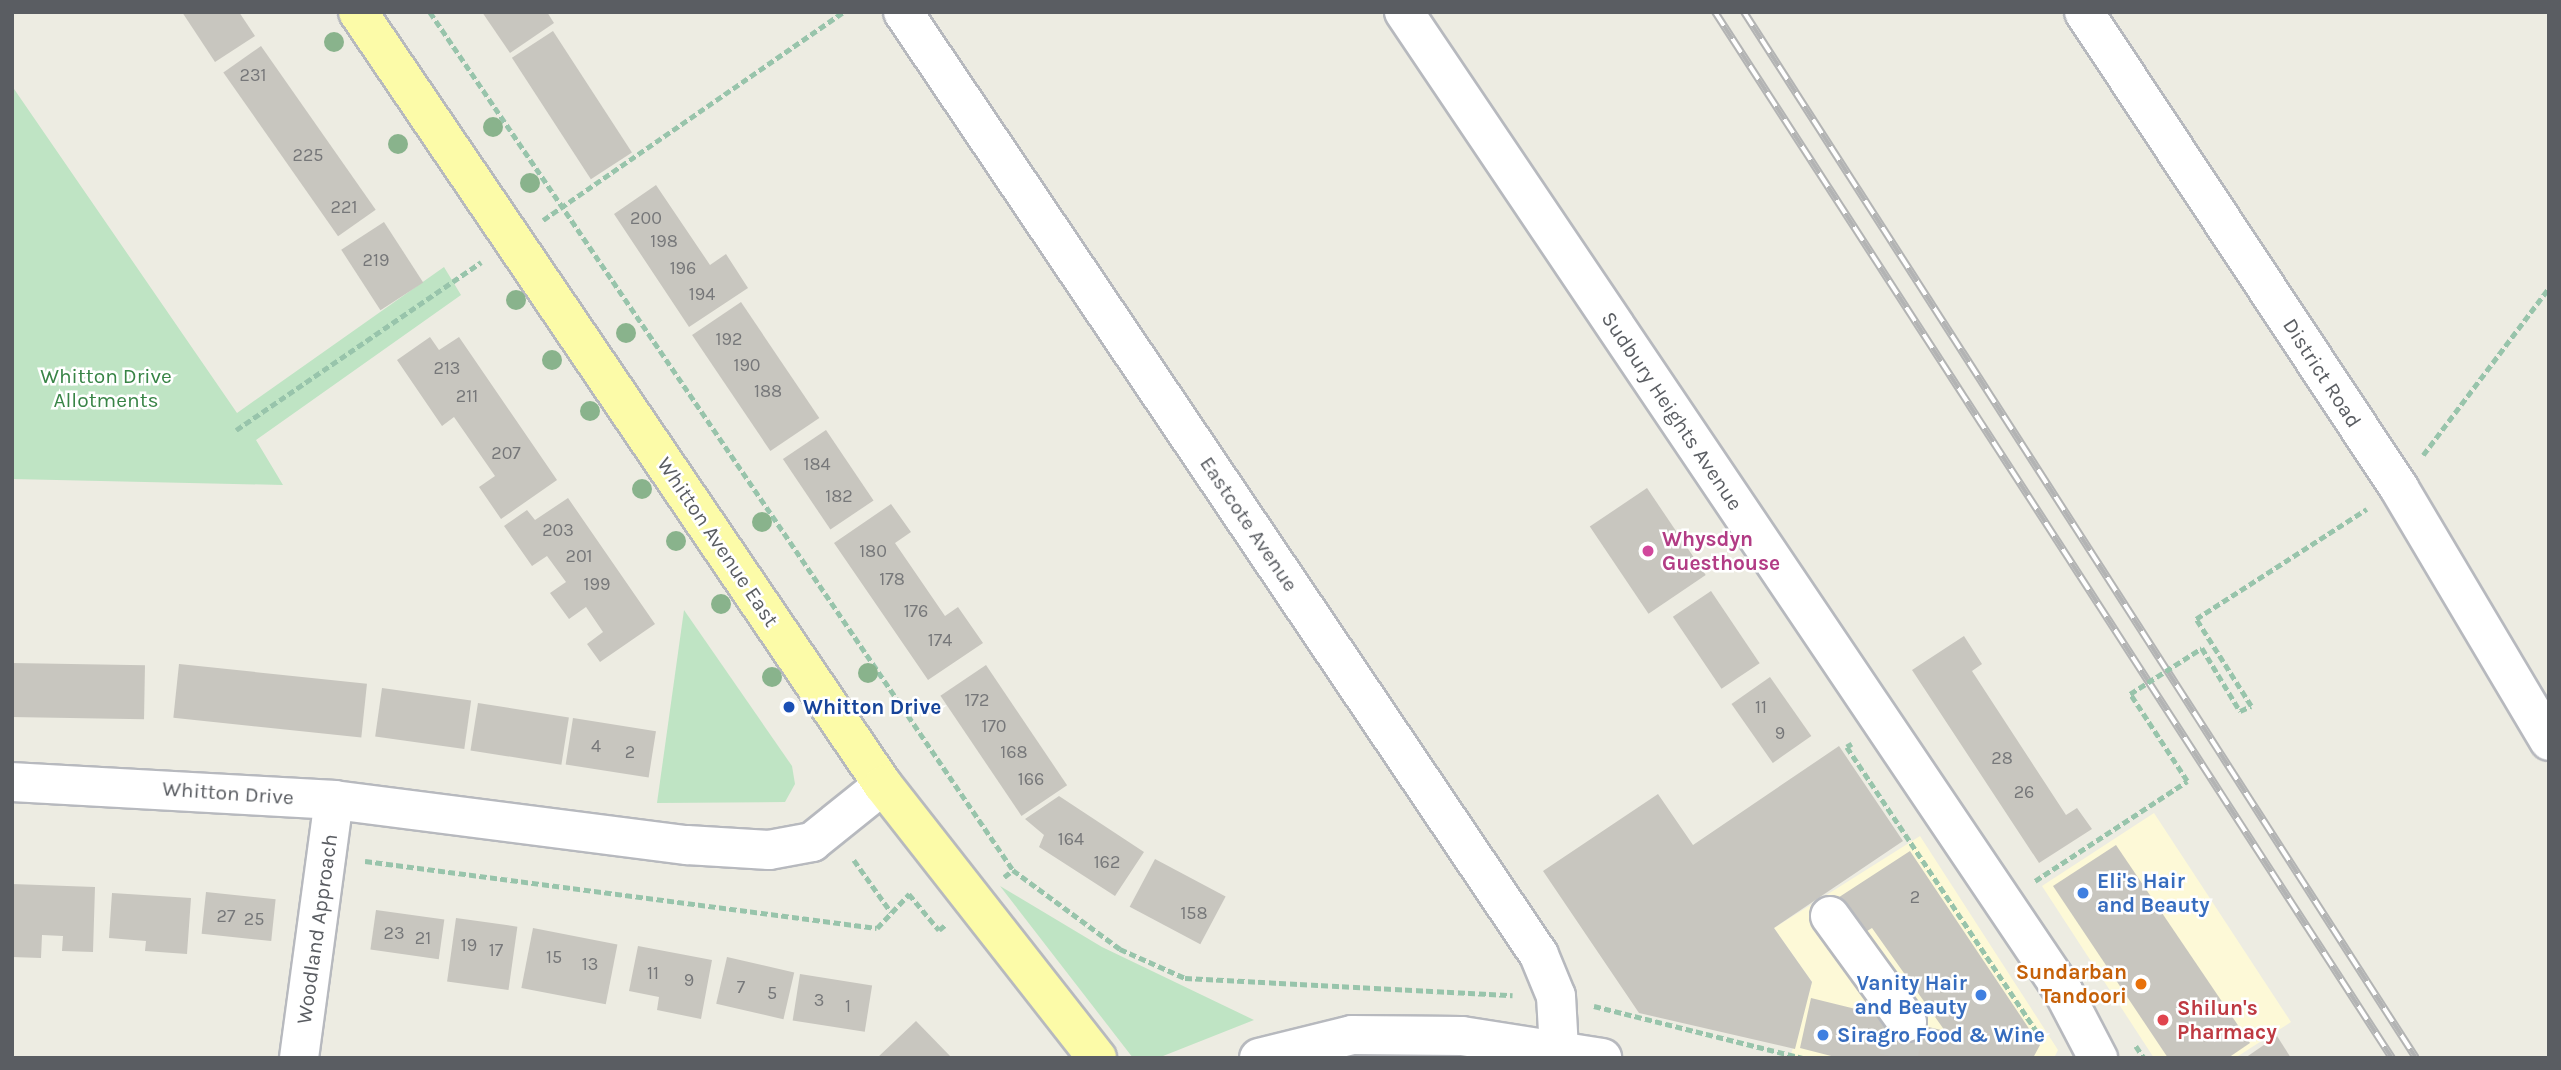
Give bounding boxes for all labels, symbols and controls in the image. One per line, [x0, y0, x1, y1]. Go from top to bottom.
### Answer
house number: 231 [239, 64, 267, 86]
house number: 225 [292, 144, 324, 166]
house number: 221 [331, 196, 357, 218]
house number: 200 [630, 207, 662, 229]
house number: 198 [650, 230, 678, 252]
house number: 219 [363, 249, 389, 271]
house number: 196 [670, 257, 696, 279]
house number: 194 [689, 283, 715, 305]
street label: Sudbury Heights Avenue [1596, 307, 1748, 515]
street label: District Road [2277, 314, 2367, 432]
house number: 192 [716, 328, 742, 350]
house number: 190 [733, 354, 761, 376]
house number: 213 [433, 357, 461, 379]
park label: Whitton Drive Allotments [40, 363, 172, 413]
house number: 188 [754, 380, 782, 402]
house number: 211 [456, 385, 478, 407]
house number: 207 [491, 442, 521, 464]
street label: Whitton Avenue East [652, 452, 784, 632]
street label: Eastcote Avenue [1195, 452, 1303, 596]
house number: 184 [803, 453, 831, 475]
house number: 182 [825, 485, 853, 507]
house number: 203 [542, 519, 574, 541]
place label: Whysdyn Guesthouse [1662, 526, 1780, 576]
house number: 180 [859, 540, 887, 562]
marker: Whysdyn Guesthouse [1640, 543, 1656, 559]
house number: 201 [565, 545, 593, 567]
house number: 178 [879, 568, 905, 590]
house number: 199 [584, 573, 610, 595]
house number: 176 [904, 600, 928, 622]
house number: 174 [928, 629, 952, 651]
house number: 172 [965, 689, 989, 711]
place label: Whitton Drive [803, 694, 941, 720]
house number: 11 [1755, 696, 1767, 718]
marker: Whitton Drive [781, 699, 797, 715]
house number: 170 [981, 715, 1007, 737]
house number: 9 [1775, 722, 1785, 744]
house number: 4 [591, 735, 601, 757]
house number: 2 [625, 741, 635, 763]
house number: 168 [1000, 741, 1028, 763]
house number: 28 [1991, 747, 2013, 769]
house number: 166 [1018, 768, 1044, 790]
street label: Whitton Drive [161, 776, 295, 810]
house number: 26 [2014, 781, 2034, 803]
house number: 164 [1058, 828, 1084, 850]
street label: Woodland Approach [291, 832, 343, 1026]
house number: 162 [1094, 851, 1120, 873]
place label: Eli's Hair and Beauty [2097, 868, 2210, 918]
marker: Eli's Hair and Beauty [2075, 885, 2091, 901]
house number: 2 [1910, 886, 1920, 908]
house number: 158 [1180, 902, 1208, 924]
house number: 27 [217, 905, 235, 927]
house number: 25 [244, 908, 264, 930]
house number: 23 [383, 922, 405, 944]
house number: 21 [415, 927, 431, 949]
house number: 19 [461, 934, 477, 956]
house number: 17 [489, 939, 503, 961]
house number: 15 [546, 946, 562, 968]
house number: 13 [582, 953, 598, 975]
place label: Sundarban Tandoori [2016, 959, 2127, 1009]
house number: 11 [647, 962, 659, 984]
house number: 9 [684, 969, 694, 991]
place label: Vanity Hair and Beauty [1854, 970, 1967, 1020]
house number: 7 [737, 976, 745, 998]
marker: Sundarban Tandoori [2133, 976, 2149, 992]
house number: 5 [767, 982, 777, 1004]
marker: Vanity Hair and Beauty [1973, 987, 1989, 1003]
house number: 3 [814, 989, 824, 1011]
house number: 1 [845, 995, 851, 1017]
place label: Shilun's Pharmacy [2177, 995, 2277, 1045]
marker: Shilun's Pharmacy [2155, 1012, 2171, 1028]
place label: Siragro Food & Wine [1837, 1022, 2045, 1048]
marker: Siragro Food & Wine [1815, 1027, 1831, 1043]

